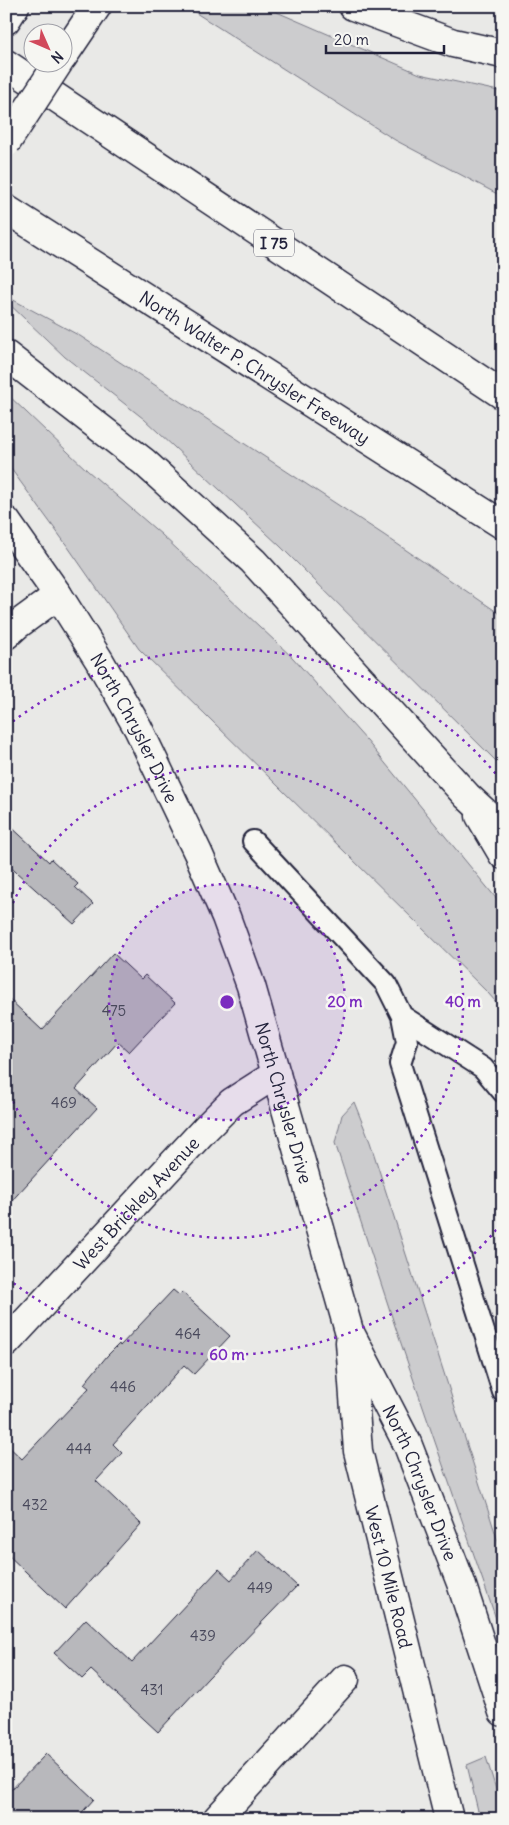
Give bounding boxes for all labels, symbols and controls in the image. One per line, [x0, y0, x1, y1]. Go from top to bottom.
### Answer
north arrow [22, 22, 72, 72]
scale bar [326, 22, 444, 54]
text: 20 m [334, 30, 369, 49]
text: N [47, 47, 67, 67]
road number: I 75 [254, 230, 294, 256]
street label: North Walter P. Chrysler Freeway [135, 285, 375, 449]
street label: North Chrysler Drive [86, 648, 184, 807]
text: 20 m [328, 992, 362, 1011]
text: 40 m [445, 992, 481, 1011]
centre of rings [218, 993, 236, 1011]
house number: 475 [102, 1001, 126, 1020]
street label: North Chrysler Drive [250, 1020, 318, 1186]
house number: 469 [51, 1093, 77, 1112]
street label: West Brickley Avenue [68, 1132, 204, 1275]
house number: 464 [175, 1324, 201, 1343]
text: 60 m [209, 1345, 245, 1364]
house number: 446 [110, 1377, 136, 1396]
street label: North Chrysler Drive [378, 1401, 463, 1564]
house number: 444 [66, 1439, 92, 1458]
house number: 432 [22, 1495, 48, 1514]
street label: West 10 Mile Road [360, 1503, 418, 1651]
house number: 449 [247, 1578, 273, 1597]
house number: 439 [190, 1626, 216, 1645]
house number: 431 [141, 1680, 163, 1699]

